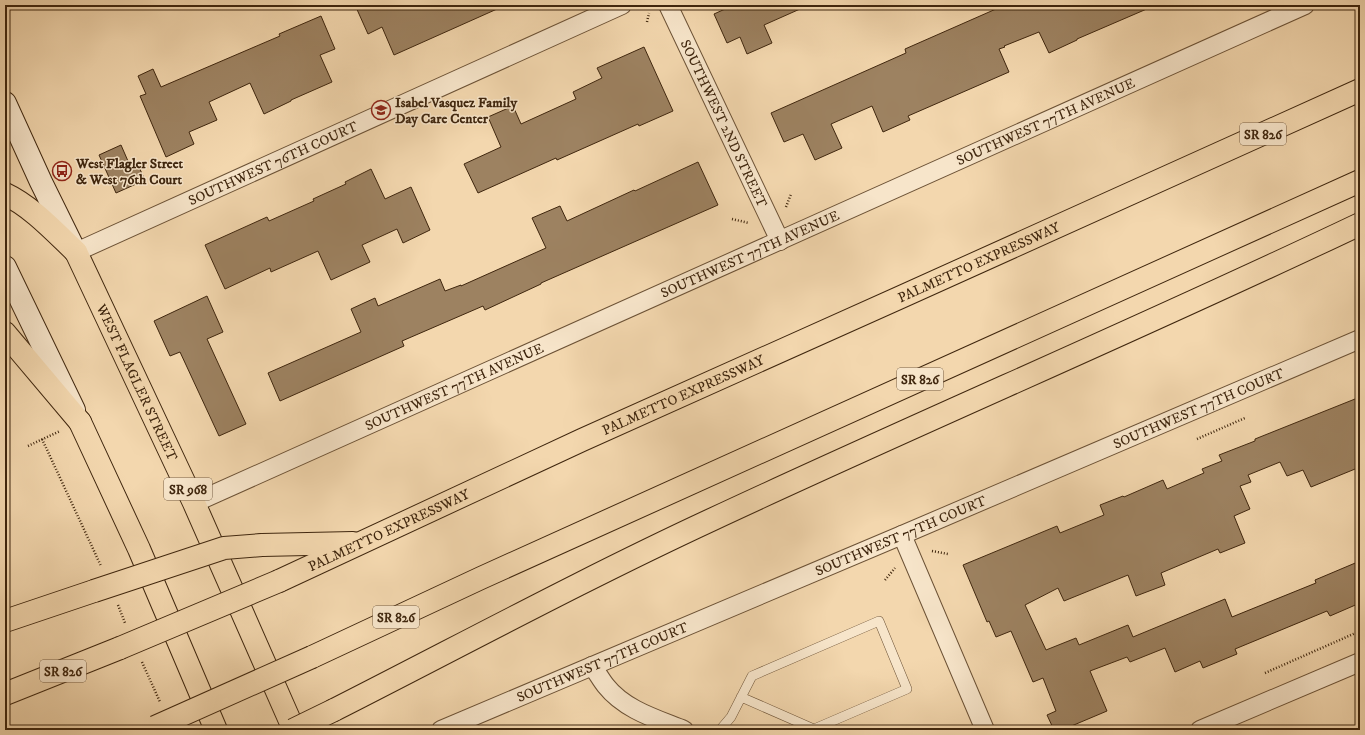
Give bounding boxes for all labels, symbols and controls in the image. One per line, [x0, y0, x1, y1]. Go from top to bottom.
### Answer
street label: SOUTHWEST 2ND STREET [676, 37, 771, 211]
street label: SOUTHWEST 77TH AVENUE [954, 74, 1138, 170]
place label: Isabel Vasquez Family Day Care Center [395, 94, 517, 128]
school or university icon: Isabel Vasquez Family Day Care Center [370, 99, 392, 121]
street label: SOUTHWEST 76TH COURT [186, 118, 361, 210]
road number: SR 826 [1240, 123, 1286, 145]
place label: West Flagler Street & West 76th Court [75, 155, 183, 189]
bus stop icon: West Flagler Street & West 76th Court [51, 160, 73, 182]
street label: SOUTHWEST 77TH AVENUE [658, 207, 842, 303]
street label: PALMETTO EXPRESSWAY [895, 218, 1063, 307]
street label: WEST FLAGLER STREET [91, 301, 181, 464]
street label: SOUTHWEST 77TH AVENUE [362, 339, 547, 435]
street label: PALMETTO EXPRESSWAY [600, 351, 768, 440]
street label: SOUTHWEST 77TH COURT [1111, 364, 1287, 454]
road number: SR 826 [897, 368, 943, 390]
road number: SR 968 [164, 478, 212, 500]
street label: PALMETTO EXPRESSWAY [306, 486, 473, 576]
street label: SOUTHWEST 77TH COURT [813, 492, 990, 581]
road number: SR 826 [373, 606, 419, 628]
street label: SOUTHWEST 77TH COURT [514, 618, 691, 707]
road number: SR 826 [40, 660, 86, 682]

